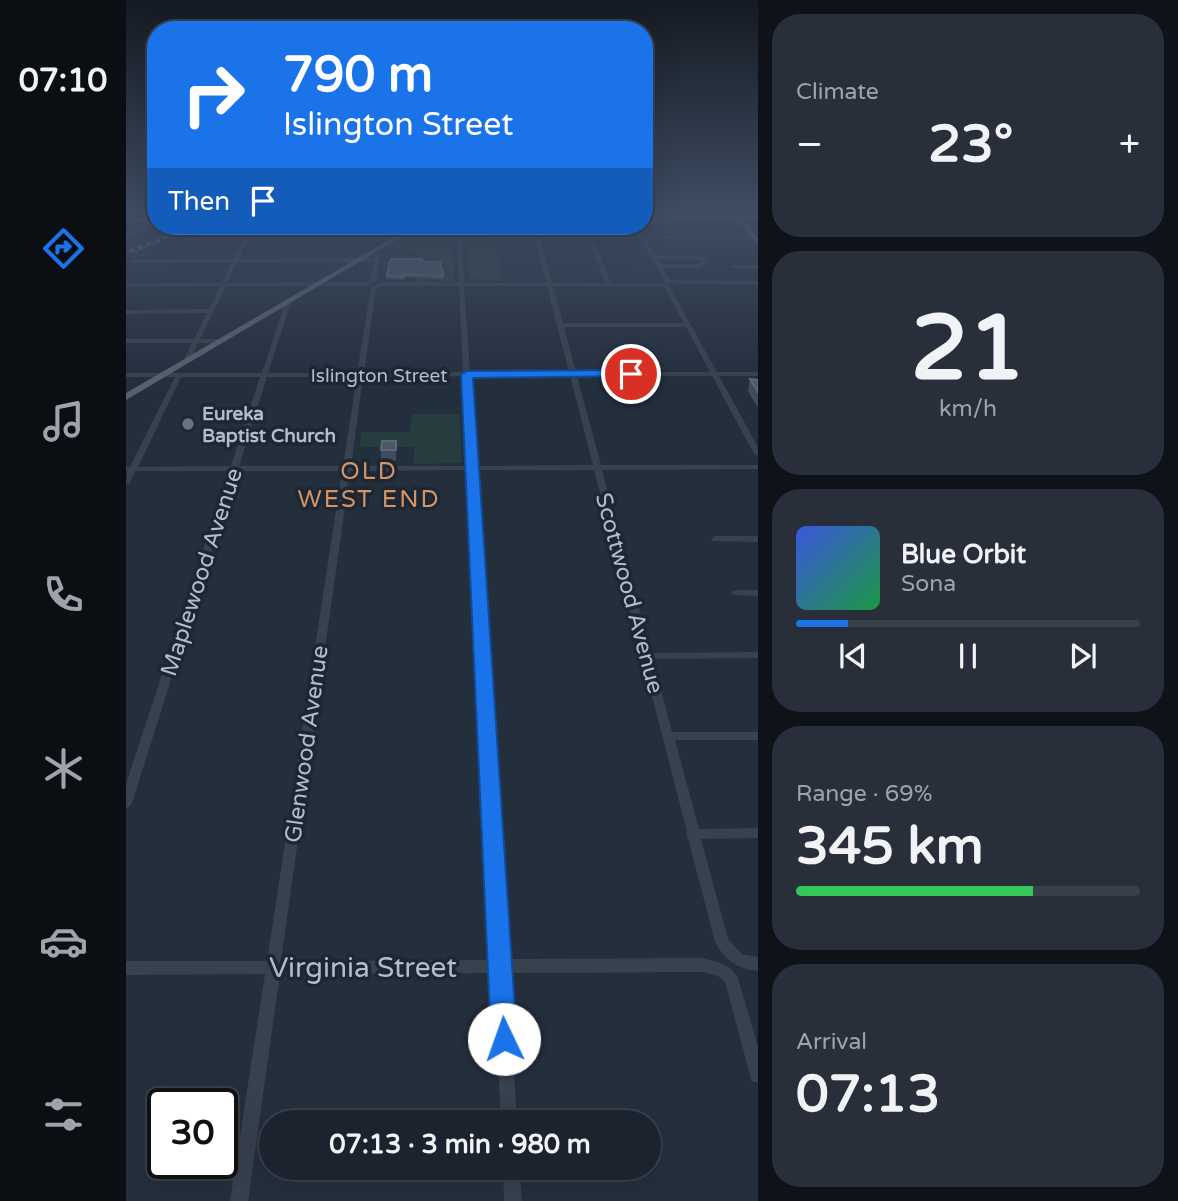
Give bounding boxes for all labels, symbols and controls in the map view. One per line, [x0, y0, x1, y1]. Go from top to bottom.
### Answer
text: 790 m [283, 46, 433, 105]
icon: right [168, 49, 259, 140]
text: 07:10 [19, 62, 107, 100]
text: Climate [796, 78, 879, 106]
text: Islington Street [283, 106, 513, 144]
text: 23° [928, 113, 1013, 176]
text: − [796, 122, 823, 168]
text: + [1119, 122, 1140, 168]
icon: arrive [244, 182, 282, 220]
text: Then [168, 186, 230, 217]
icon: directions [39, 224, 88, 273]
text: 21 [911, 294, 1025, 404]
pin [601, 344, 661, 404]
icon: arrive [612, 355, 650, 393]
street label: Islington Street [311, 365, 447, 387]
text: km/h [939, 395, 997, 423]
icon: music [39, 397, 88, 446]
place label: Eureka Baptist Church [202, 403, 336, 448]
marker: Eureka Baptist Church [180, 416, 196, 432]
district label: OLD WEST END [298, 457, 440, 514]
street label: Maplewood Avenue [155, 465, 249, 680]
street label: Scottwood Avenue [589, 490, 669, 697]
text: Blue Orbit [901, 539, 1026, 570]
icon: phone [39, 570, 88, 619]
text: Sona [901, 570, 956, 598]
icon: previous [834, 637, 872, 675]
icon: pause [949, 637, 987, 675]
icon: next [1064, 637, 1102, 675]
street label: Glenwood Avenue [279, 644, 335, 845]
icon: climate [39, 744, 88, 793]
text: Range · 69% [796, 780, 932, 808]
text: 345 km [796, 815, 984, 878]
icon: car [39, 917, 88, 966]
street label: Virginia Street [269, 951, 457, 985]
position arrow [467, 1002, 541, 1076]
text: Arrival [796, 1028, 867, 1056]
text: 07:13 [796, 1063, 940, 1126]
speed limit sign: 30 [147, 1088, 238, 1179]
icon: filters [39, 1090, 88, 1139]
text: 07:13 · 3 min · 980 m [329, 1129, 591, 1160]

